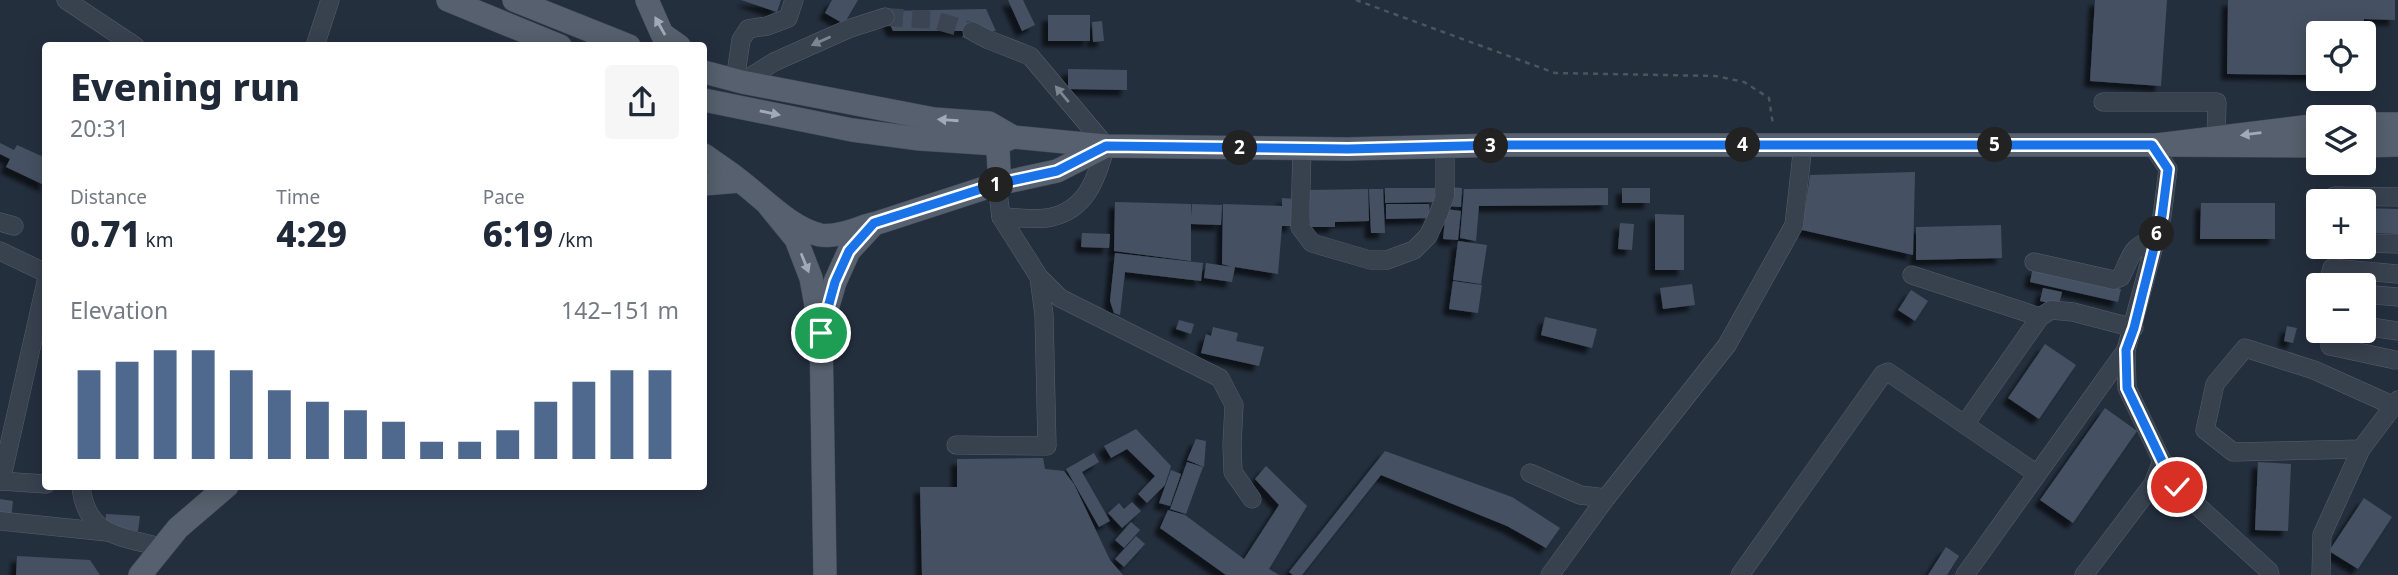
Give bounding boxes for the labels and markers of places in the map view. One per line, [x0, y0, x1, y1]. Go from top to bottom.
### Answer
pin: 3 [1474, 128, 1508, 164]
pin: 4 [1726, 128, 1760, 162]
pin: 5 [1978, 128, 2012, 162]
pin: 2 [1222, 130, 1258, 166]
pin: 1 [978, 168, 1014, 202]
pin: 6 [2140, 216, 2174, 252]
pin [791, 303, 851, 363]
pin [2147, 457, 2207, 517]

